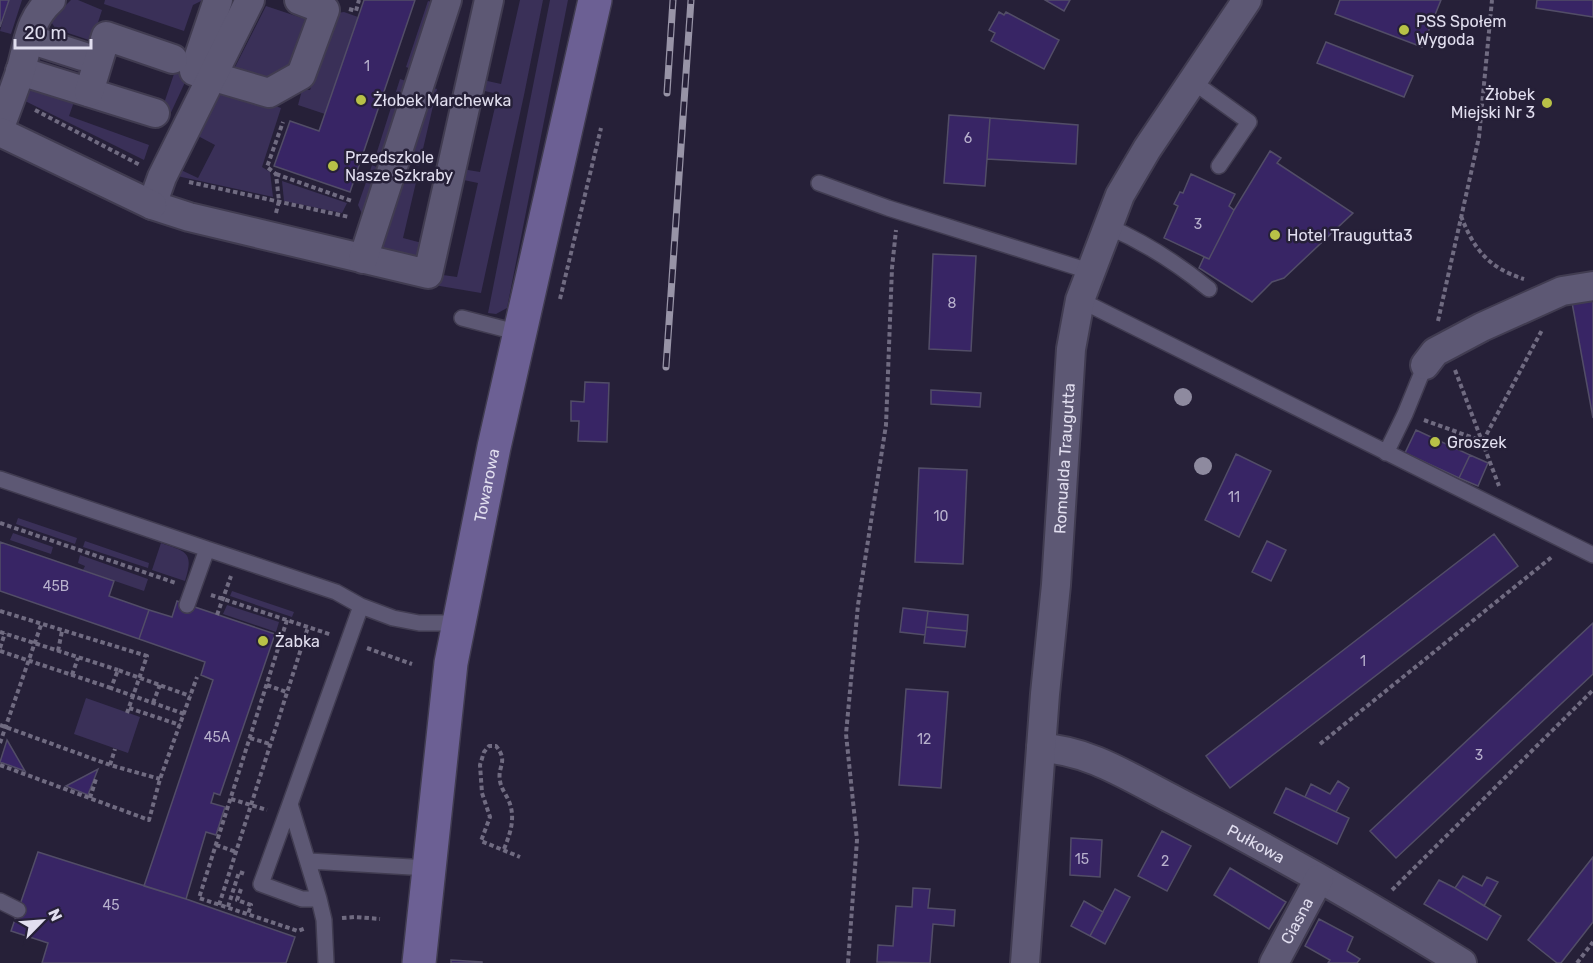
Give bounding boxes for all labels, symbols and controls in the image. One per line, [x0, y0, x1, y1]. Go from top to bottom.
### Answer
scale bar [15, 12, 92, 50]
place label: PSS Społem Wygoda [1416, 12, 1506, 49]
text: 20 m [24, 22, 66, 44]
marker: PSS Społem Wygoda [1397, 23, 1411, 37]
house number: 1 [364, 58, 370, 75]
place label: Żłobek Miejski Nr 3 [1451, 85, 1536, 122]
place label: Żłobek Marchewka [373, 91, 511, 110]
marker: Żłobek Marchewka [354, 93, 368, 107]
marker: Żłobek Miejski Nr 3 [1540, 96, 1554, 110]
house number: 6 [964, 130, 972, 147]
place label: Przedszkole Nasze Szkraby [345, 148, 453, 185]
marker: Przedszkole Nasze Szkraby [326, 159, 340, 173]
house number: 3 [1194, 216, 1202, 233]
place label: Hotel Traugutta3 [1287, 226, 1413, 245]
marker: Hotel Traugutta3 [1268, 228, 1282, 242]
house number: 8 [948, 295, 957, 312]
street label: Romualda Traugutta [1050, 383, 1079, 535]
place label: Groszek [1447, 433, 1507, 452]
marker: Groszek [1428, 435, 1442, 449]
street label: Towarowa [470, 447, 503, 524]
house number: 11 [1228, 489, 1240, 506]
house number: 10 [934, 508, 949, 525]
house number: 45B [43, 578, 69, 595]
place label: Żabka [275, 632, 320, 651]
marker: Żabka [256, 634, 270, 648]
house number: 1 [1360, 653, 1366, 670]
house number: 45A [204, 729, 231, 746]
house number: 12 [917, 731, 931, 748]
house number: 3 [1475, 747, 1483, 764]
street label: Pułkowa [1224, 821, 1288, 867]
house number: 15 [1075, 851, 1089, 868]
house number: 2 [1161, 853, 1169, 870]
north arrow [12, 891, 72, 951]
street label: Ciasna [1277, 894, 1317, 947]
house number: 45 [102, 897, 120, 914]
text: N [44, 906, 66, 924]

